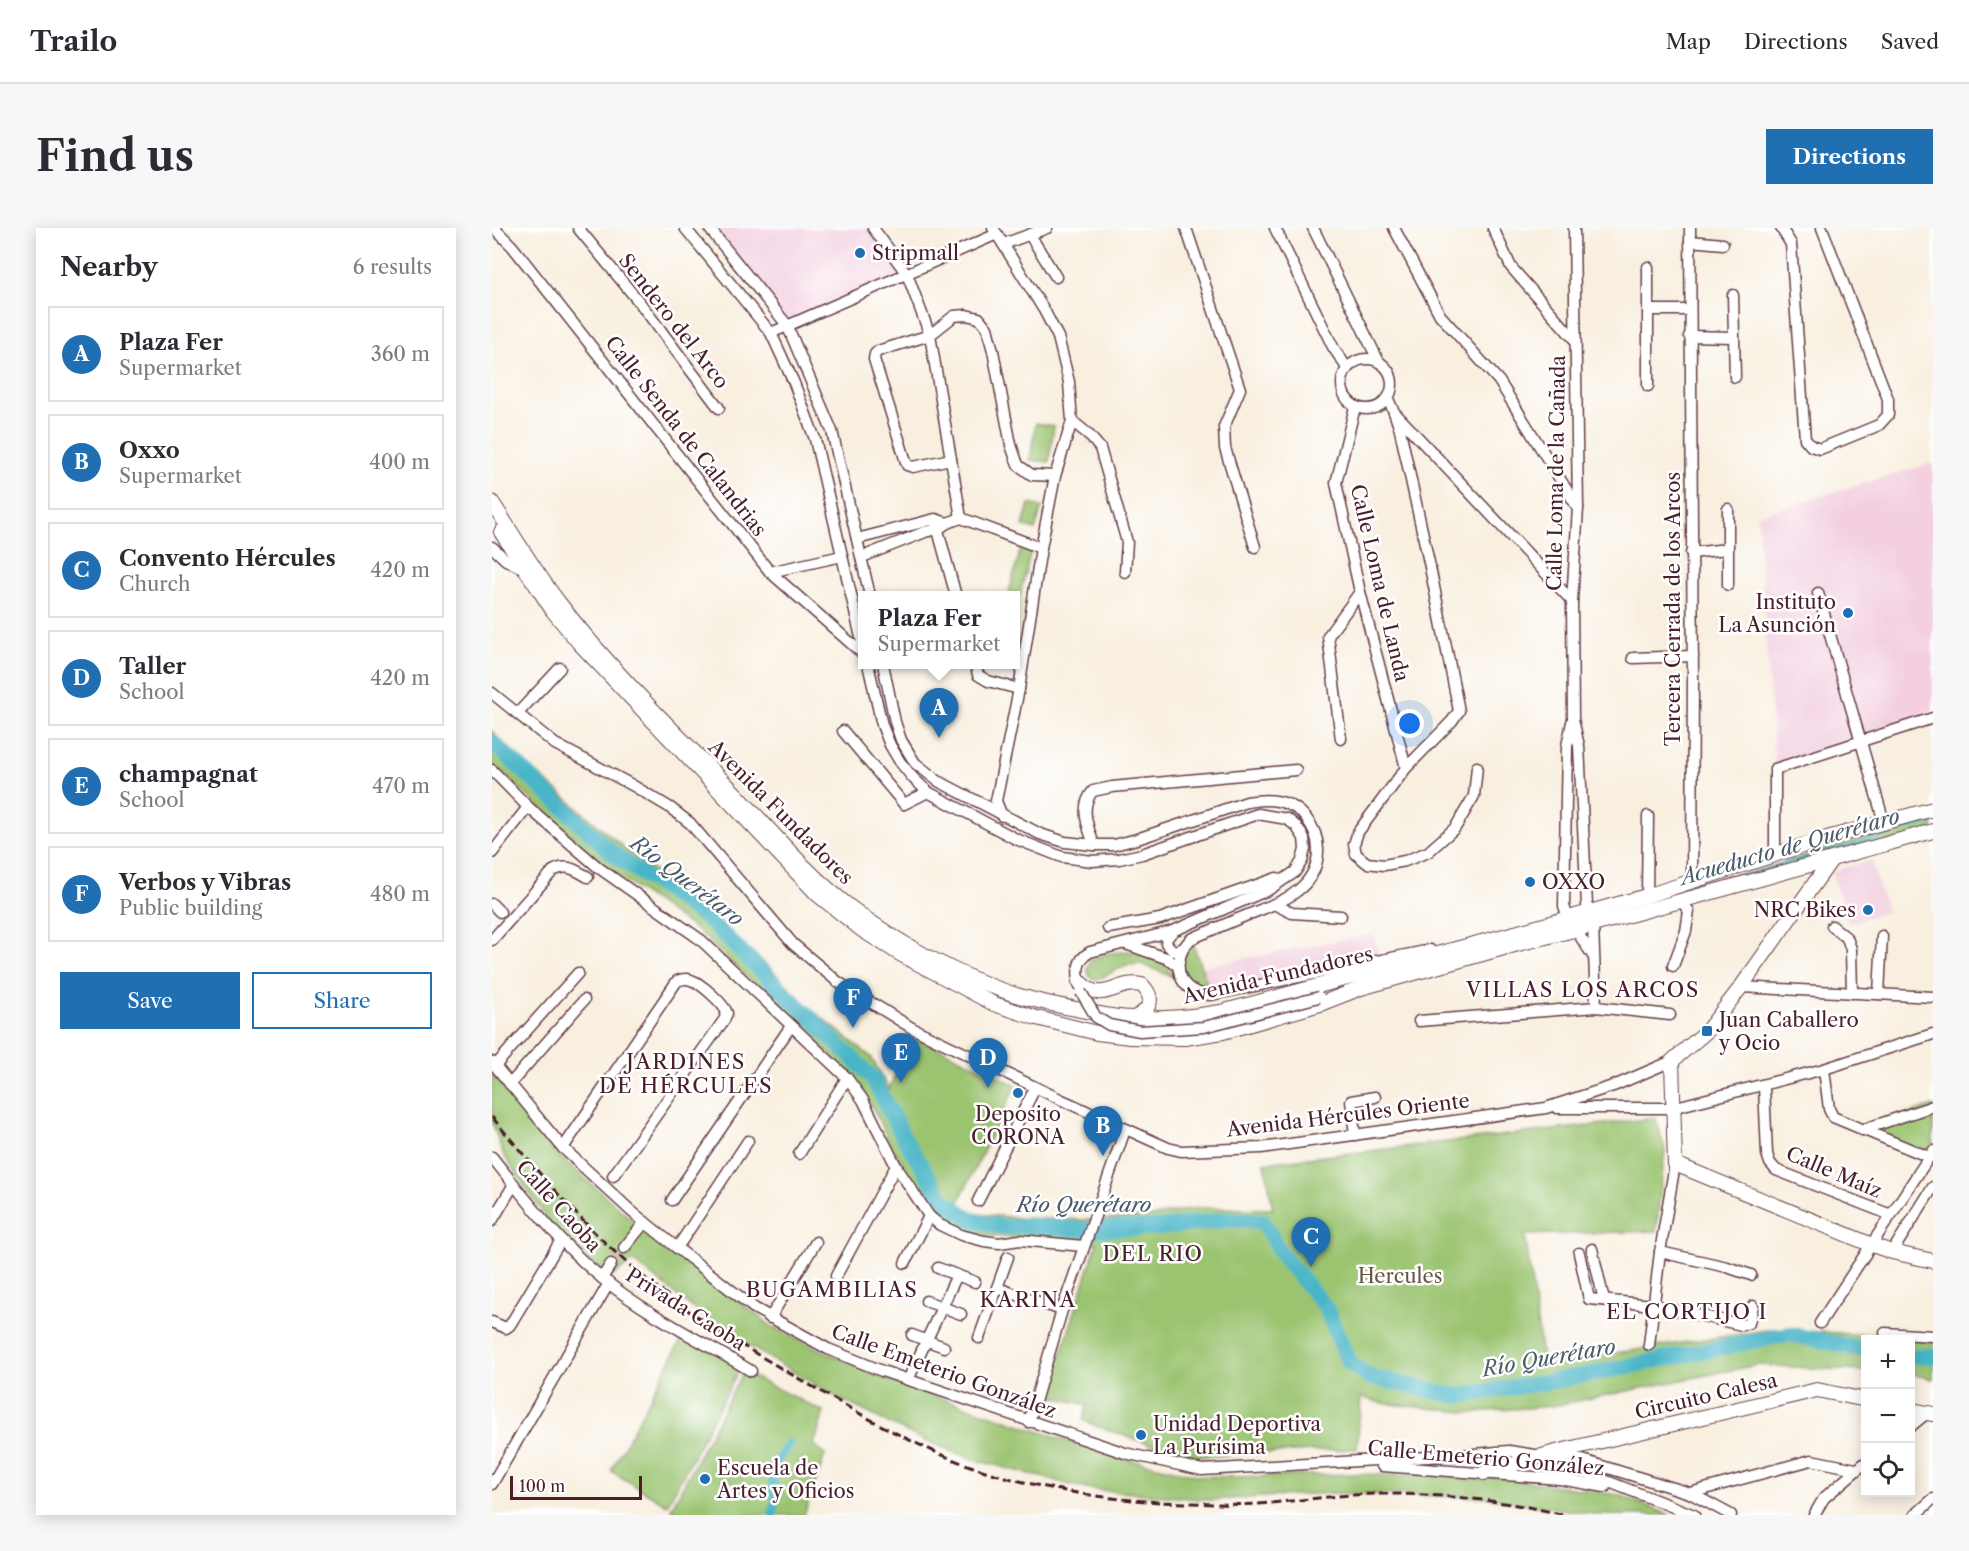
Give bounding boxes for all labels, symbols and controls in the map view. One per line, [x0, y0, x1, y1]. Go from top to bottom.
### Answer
text: Trailo [30, 24, 117, 58]
text: Map [1666, 29, 1711, 54]
text: Directions [1744, 29, 1848, 54]
text: Saved [1881, 29, 1939, 54]
button: Directions [1766, 129, 1933, 184]
text: Find us [36, 130, 194, 182]
place label: Stripmall [872, 241, 959, 265]
marker: Stripmall [853, 246, 867, 260]
street label: Sendero del Arco [614, 249, 734, 393]
text: Nearby [60, 251, 158, 283]
text: 6 results [353, 255, 432, 279]
text: Plaza Fer [119, 329, 223, 356]
street label: Calle Senda de Calandrias [600, 331, 772, 541]
text: A [74, 342, 89, 366]
text: 360 m [371, 342, 430, 366]
street label: Calle Loma de la Cañada [1542, 354, 1570, 591]
text: Supermarket [119, 356, 242, 380]
text: Oxxo [119, 437, 180, 464]
text: B [74, 450, 89, 474]
text: 400 m [369, 450, 430, 474]
text: Supermarket [119, 464, 242, 488]
street label: Tercera Cerrada de los Arcos [1661, 472, 1685, 746]
street label: Calle Loma de Landa [1346, 482, 1414, 684]
text: Convento Hércules [119, 545, 336, 572]
text: C [73, 558, 90, 582]
text: 420 m [370, 558, 430, 582]
text: Church [119, 572, 190, 596]
place label: Instituto La Asunción [1718, 590, 1836, 637]
popup [858, 591, 1020, 669]
text: Plaza Fer [878, 605, 982, 632]
marker: Instituto La Asunción [1841, 606, 1855, 620]
text: Supermarket [878, 632, 1000, 656]
text: Taller [119, 653, 186, 680]
text: D [73, 666, 90, 690]
text: 420 m [370, 666, 430, 690]
text: School [119, 680, 184, 704]
pin: A [920, 688, 958, 738]
your location [1395, 709, 1424, 738]
street label: Avenida Fundadores [703, 734, 858, 889]
text: champagnat [119, 761, 258, 788]
text: E [74, 774, 89, 798]
text: 470 m [372, 774, 430, 798]
text: School [119, 788, 184, 812]
water label: Acueducto de Querétaro [1674, 803, 1903, 891]
water label: Río Querétaro [624, 829, 749, 931]
text: Verbos y Vibras [119, 869, 291, 896]
place label: OXXO [1542, 870, 1605, 894]
marker: OXXO [1523, 875, 1537, 889]
text: F [75, 882, 88, 906]
text: 480 m [370, 882, 430, 906]
text: Public building [119, 896, 262, 920]
place label: NRC Bikes [1754, 898, 1856, 922]
marker: NRC Bikes [1861, 903, 1875, 917]
street label: Avenida Fundadores [1180, 941, 1375, 1009]
button: Save [60, 972, 240, 1029]
button: Share [252, 972, 432, 1029]
district label: VILLAS LOS ARCOS [1465, 977, 1700, 1002]
pin: F [834, 978, 872, 1028]
place label: Juan Caballero y Ocio [1716, 1008, 1859, 1055]
marker: Juan Caballero y Ocio [1700, 1024, 1714, 1038]
pin: E [882, 1034, 920, 1083]
pin: D [968, 1038, 1008, 1088]
district label: JARDINES DE HÉRCULES [599, 1049, 773, 1098]
marker: Deposito CORONA [1011, 1086, 1025, 1100]
street label: Avenida Hércules Oriente [1224, 1088, 1471, 1142]
place label: Deposito CORONA [971, 1102, 1066, 1149]
pin: B [1084, 1106, 1122, 1156]
street label: Calle Maíz [1783, 1141, 1885, 1203]
street label: Calle Caoba [512, 1155, 607, 1257]
water label: Río Querétaro [1015, 1192, 1152, 1217]
pin: C [1292, 1218, 1330, 1267]
district label: DEL RIO [1102, 1241, 1204, 1266]
street label: Privada Caoba [622, 1263, 751, 1356]
park label: Hercules [1358, 1264, 1442, 1288]
district label: BUGAMBILIAS [746, 1277, 918, 1302]
district label: KARINA [980, 1287, 1076, 1312]
district label: EL CORTIJO I [1606, 1299, 1768, 1324]
street label: Calle Emeterio González [828, 1319, 1060, 1423]
water label: Río Querétaro [1478, 1333, 1618, 1382]
map controls [1861, 1335, 1915, 1497]
button: + [1861, 1335, 1915, 1389]
street label: Circuito Calesa [1632, 1368, 1780, 1424]
button: − [1861, 1389, 1915, 1443]
place label: Unidad Deportiva La Purísima [1153, 1412, 1321, 1459]
marker: Unidad Deportiva La Purísima [1134, 1428, 1148, 1442]
street label: Calle Emeterio González [1367, 1436, 1605, 1480]
button: locate [1861, 1443, 1915, 1497]
place label: Escuela de Artes y Oficios [716, 1456, 855, 1503]
marker: Escuela de Artes y Oficios [698, 1472, 712, 1486]
scale bar [510, 1473, 642, 1500]
text: 100 m [519, 1476, 565, 1496]

